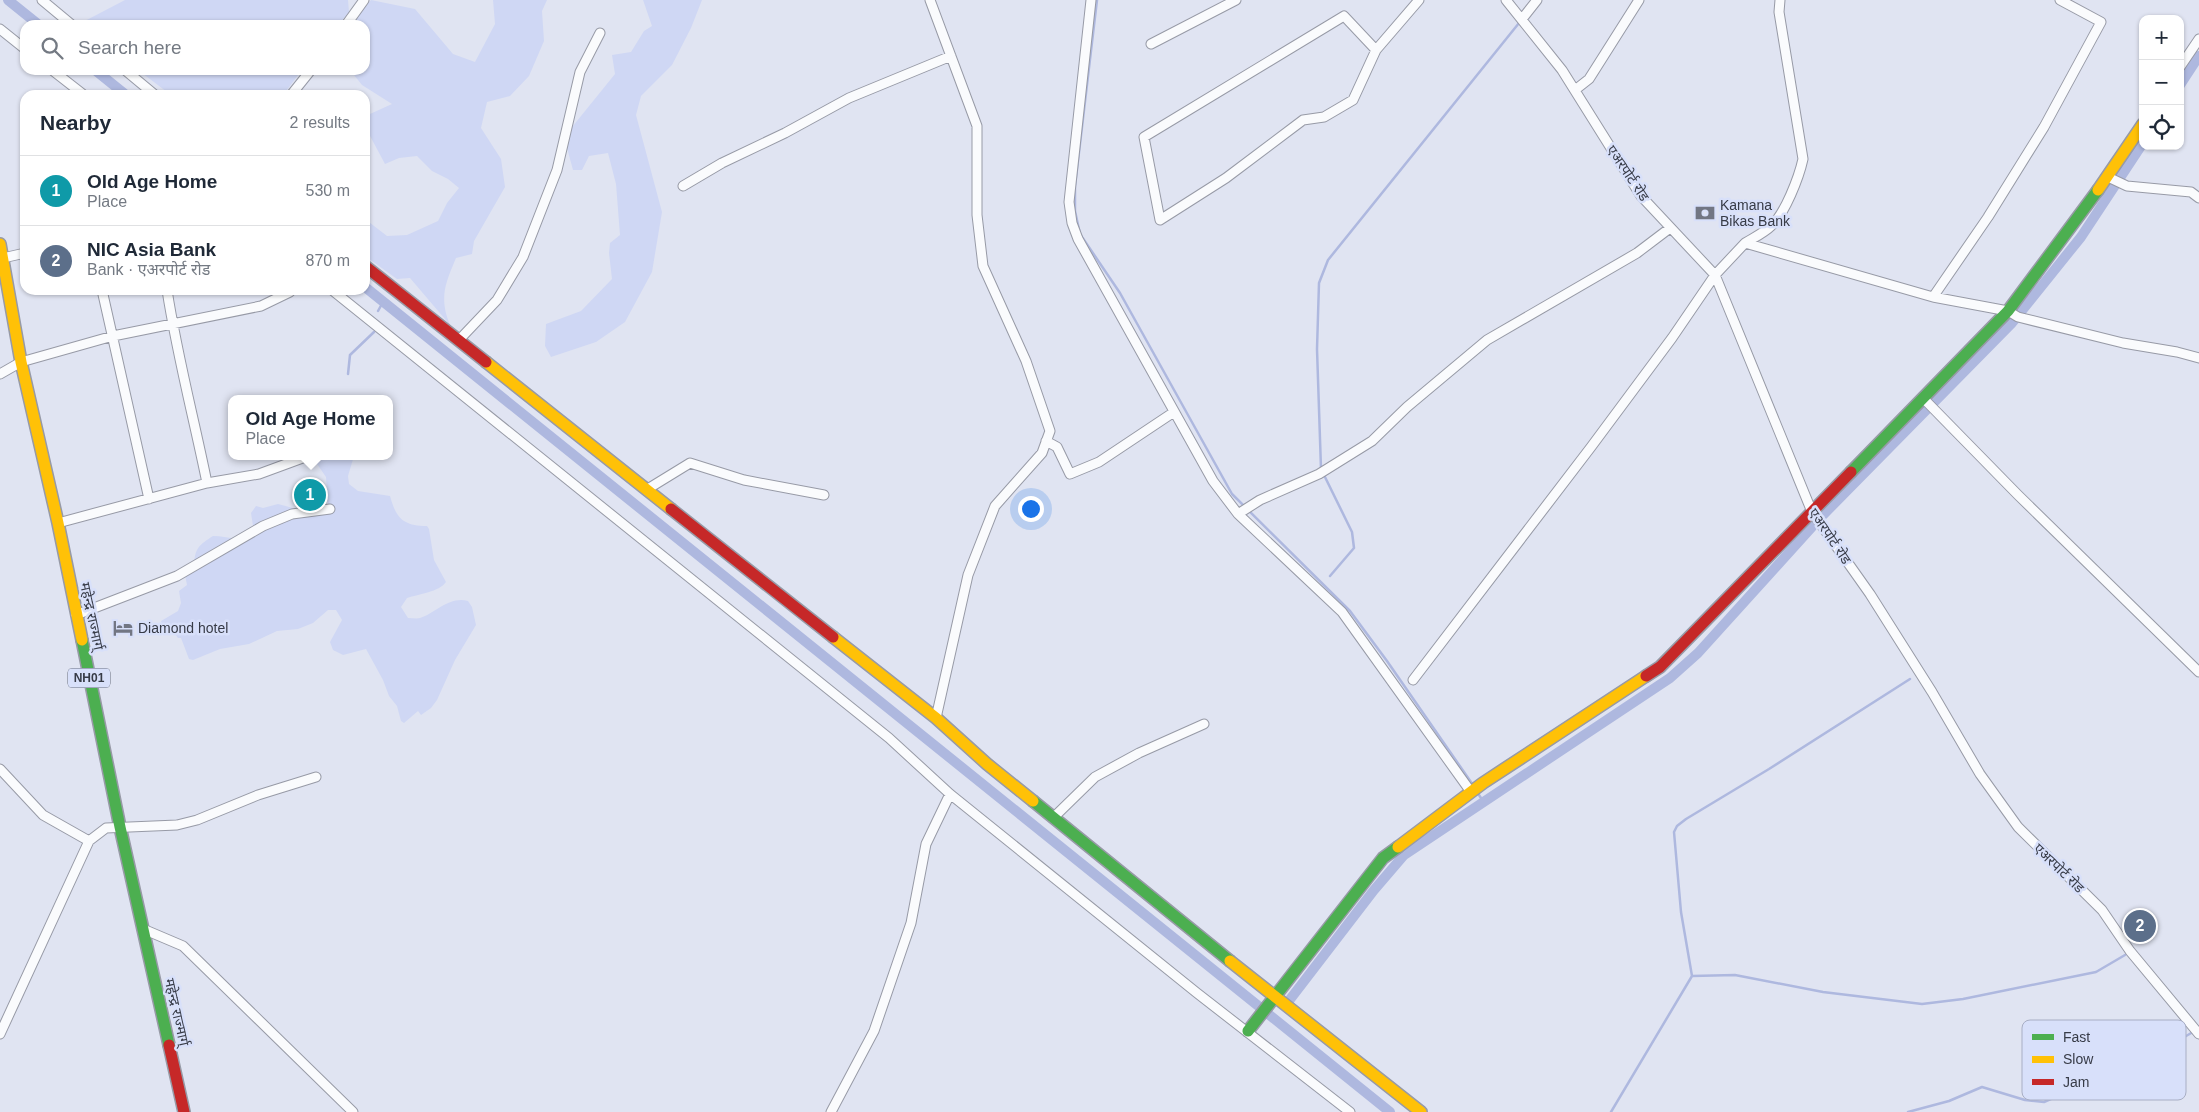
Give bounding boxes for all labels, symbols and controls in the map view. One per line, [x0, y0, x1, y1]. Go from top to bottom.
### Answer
map controls [2139, 15, 2184, 150]
button: + [2139, 15, 2184, 60]
search box [20, 20, 370, 75]
icon: search [38, 34, 66, 62]
text: Search here [78, 37, 182, 58]
button: − [2139, 60, 2184, 105]
button: locate [2139, 105, 2184, 150]
text: Nearby [40, 111, 111, 134]
text: 2 results [290, 114, 350, 131]
street label: एअरपोर्ट रोड [1604, 142, 1653, 204]
text: Old Age Home [87, 171, 217, 192]
text: 1 [52, 182, 60, 199]
text: 530 m [306, 182, 350, 199]
text: Place [87, 193, 127, 210]
place label: Kamana Bikas Bank [1720, 197, 1791, 229]
bank icon: Kamana Bikas Bank [1694, 202, 1716, 224]
text: NIC Asia Bank [87, 239, 216, 260]
text: 2 [52, 252, 60, 269]
text: 870 m [306, 252, 350, 269]
text: Bank · एअरपोर्ट रोड [87, 261, 210, 278]
popup [228, 395, 393, 460]
text: Old Age Home [245, 408, 376, 429]
text: Place [245, 430, 285, 447]
pin: 1 [294, 476, 326, 514]
your location [1018, 496, 1044, 522]
street label: एअरपोर्ट रोड [1806, 505, 1855, 567]
street label: महेन्द्र राज्मार्ग् [75, 581, 108, 654]
hotel icon: Diamond hotel [112, 617, 134, 639]
place label: Diamond hotel [138, 620, 228, 636]
road number: NH01 [68, 668, 110, 688]
street label: एअरपोर्ट रोड [2031, 840, 2088, 896]
pin: 2 [2124, 907, 2156, 945]
street label: महेन्द्र राज्मार्ग् [160, 977, 194, 1050]
legend [2022, 1020, 2186, 1100]
text: Fast [2063, 1029, 2090, 1045]
text: Slow [2063, 1051, 2094, 1067]
text: Jam [2063, 1074, 2089, 1090]

